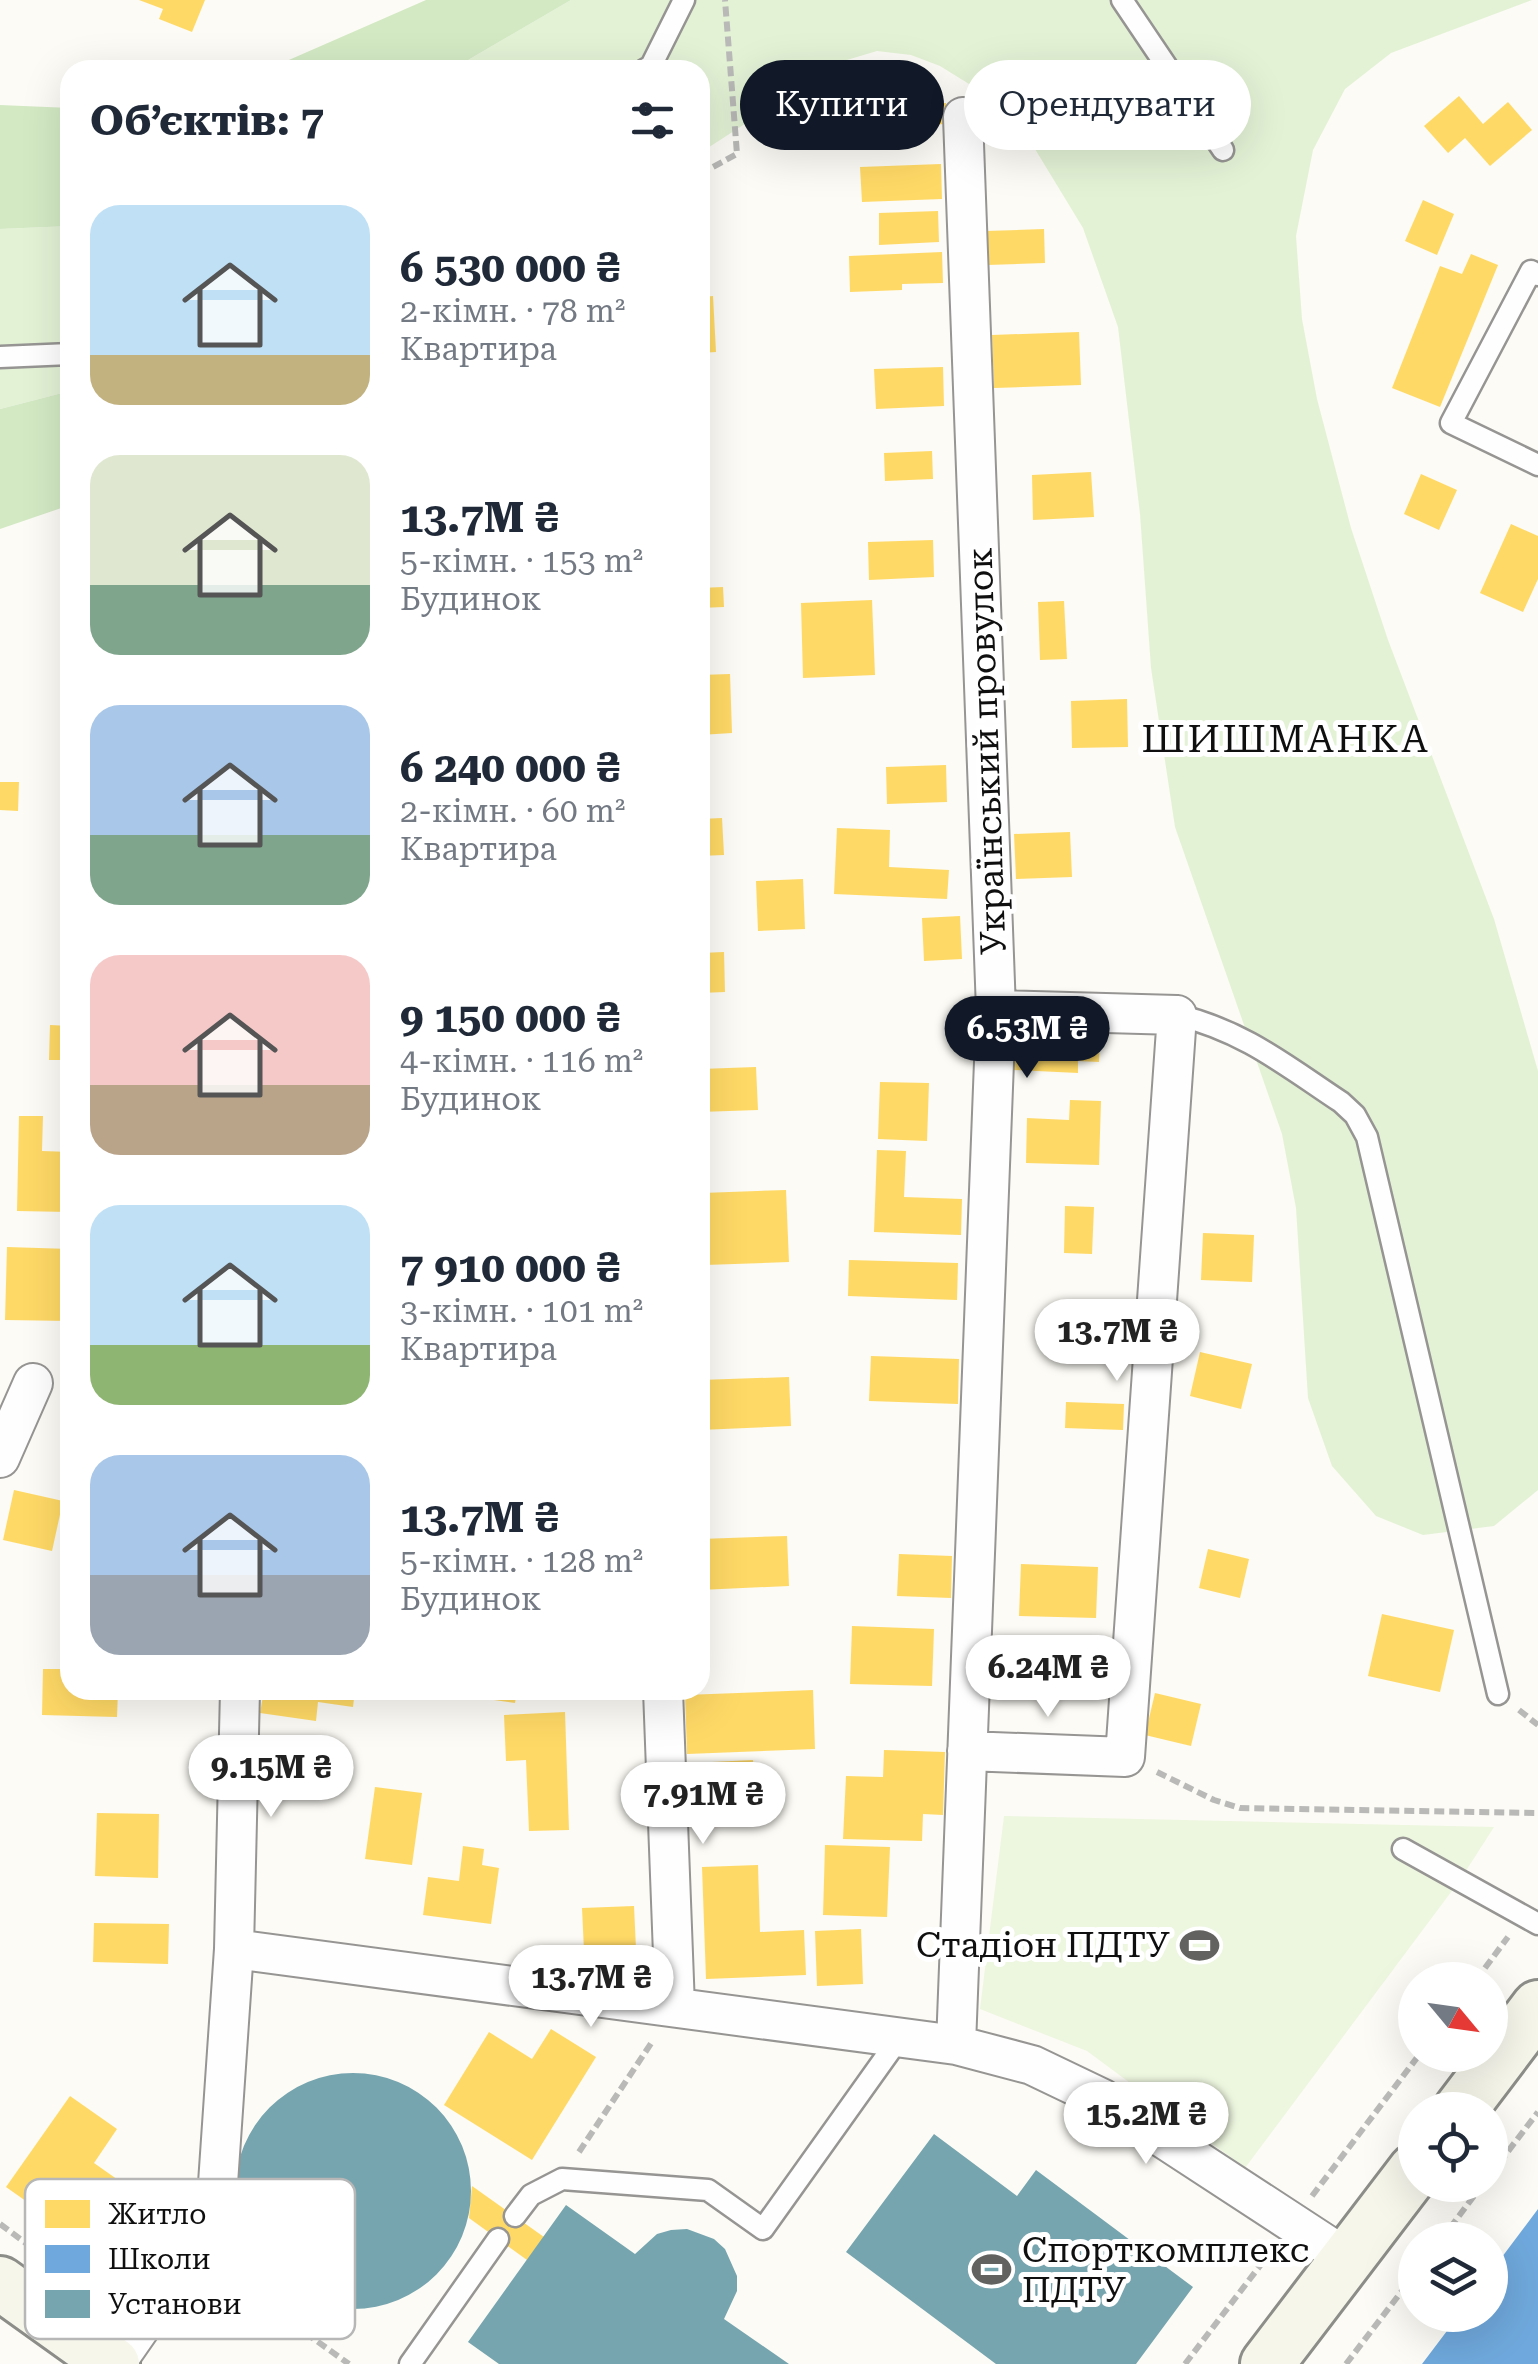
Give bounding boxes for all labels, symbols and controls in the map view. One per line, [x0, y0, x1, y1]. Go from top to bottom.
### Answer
chip: Купити [740, 60, 944, 150]
chip: Орендувати [964, 60, 1251, 150]
icon: filters [625, 93, 680, 148]
text: Об’єктів: 7 [90, 96, 324, 145]
text: 6 530 000 ₴ [400, 243, 620, 292]
icon: home [170, 245, 290, 365]
text: 2-кімн. · 78 m² [400, 292, 625, 330]
text: Квартира [400, 330, 557, 368]
text: 13.7M ₴ [400, 493, 558, 542]
icon: home [170, 495, 290, 615]
text: 5-кімн. · 153 m² [400, 542, 643, 580]
street label: Український провулок [959, 547, 1015, 955]
text: Будинок [400, 580, 541, 618]
district label: ШИШМАНКА [1142, 717, 1430, 761]
text: 6 240 000 ₴ [400, 743, 620, 792]
icon: home [170, 745, 290, 865]
text: 2-кімн. · 60 m² [400, 792, 625, 830]
text: Квартира [400, 830, 557, 868]
text: 9 150 000 ₴ [400, 993, 620, 1042]
icon: home [170, 995, 290, 1115]
pin: 6.53M ₴ [935, 996, 1119, 1081]
text: 6.53M ₴ [967, 1009, 1087, 1047]
text: 4-кімн. · 116 m² [400, 1042, 643, 1080]
text: Будинок [400, 1080, 541, 1118]
text: 7 910 000 ₴ [400, 1243, 620, 1292]
icon: home [170, 1245, 290, 1365]
text: 3-кімн. · 101 m² [400, 1292, 643, 1330]
pin: 13.7M ₴ [1025, 1299, 1209, 1384]
text: 13.7M ₴ [1057, 1312, 1177, 1350]
text: Квартира [400, 1330, 557, 1368]
text: 13.7M ₴ [400, 1493, 558, 1542]
icon: home [170, 1495, 290, 1615]
text: 5-кімн. · 128 m² [400, 1542, 643, 1580]
text: Будинок [400, 1580, 541, 1618]
pin: 6.24M ₴ [956, 1635, 1140, 1720]
text: 6.24M ₴ [988, 1648, 1108, 1686]
pin: 9.15M ₴ [179, 1735, 363, 1820]
text: 9.15M ₴ [211, 1748, 331, 1786]
pin: 7.91M ₴ [611, 1762, 795, 1847]
text: 7.91M ₴ [643, 1775, 763, 1813]
sports icon: Стадіон ПДТУ [1179, 1924, 1221, 1966]
place label: Стадіон ПДТУ [916, 1925, 1170, 1966]
pin: 13.7M ₴ [499, 1945, 683, 2030]
text: 13.7M ₴ [531, 1958, 651, 1996]
north arrow [1398, 1962, 1508, 2072]
map controls [1398, 1962, 1508, 2332]
pin: 15.2M ₴ [1054, 2082, 1238, 2167]
button: locate [1398, 2092, 1508, 2202]
text: 15.2M ₴ [1086, 2095, 1206, 2133]
legend [25, 2179, 355, 2339]
text: Житло [108, 2198, 206, 2231]
button: layers [1398, 2222, 1508, 2332]
place label: Спорткомплекс ПДТУ [1022, 2230, 1309, 2311]
text: Школи [108, 2243, 211, 2276]
sports icon: Спорткомплекс ПДТУ [971, 2249, 1013, 2291]
text: Установи [108, 2288, 242, 2321]

